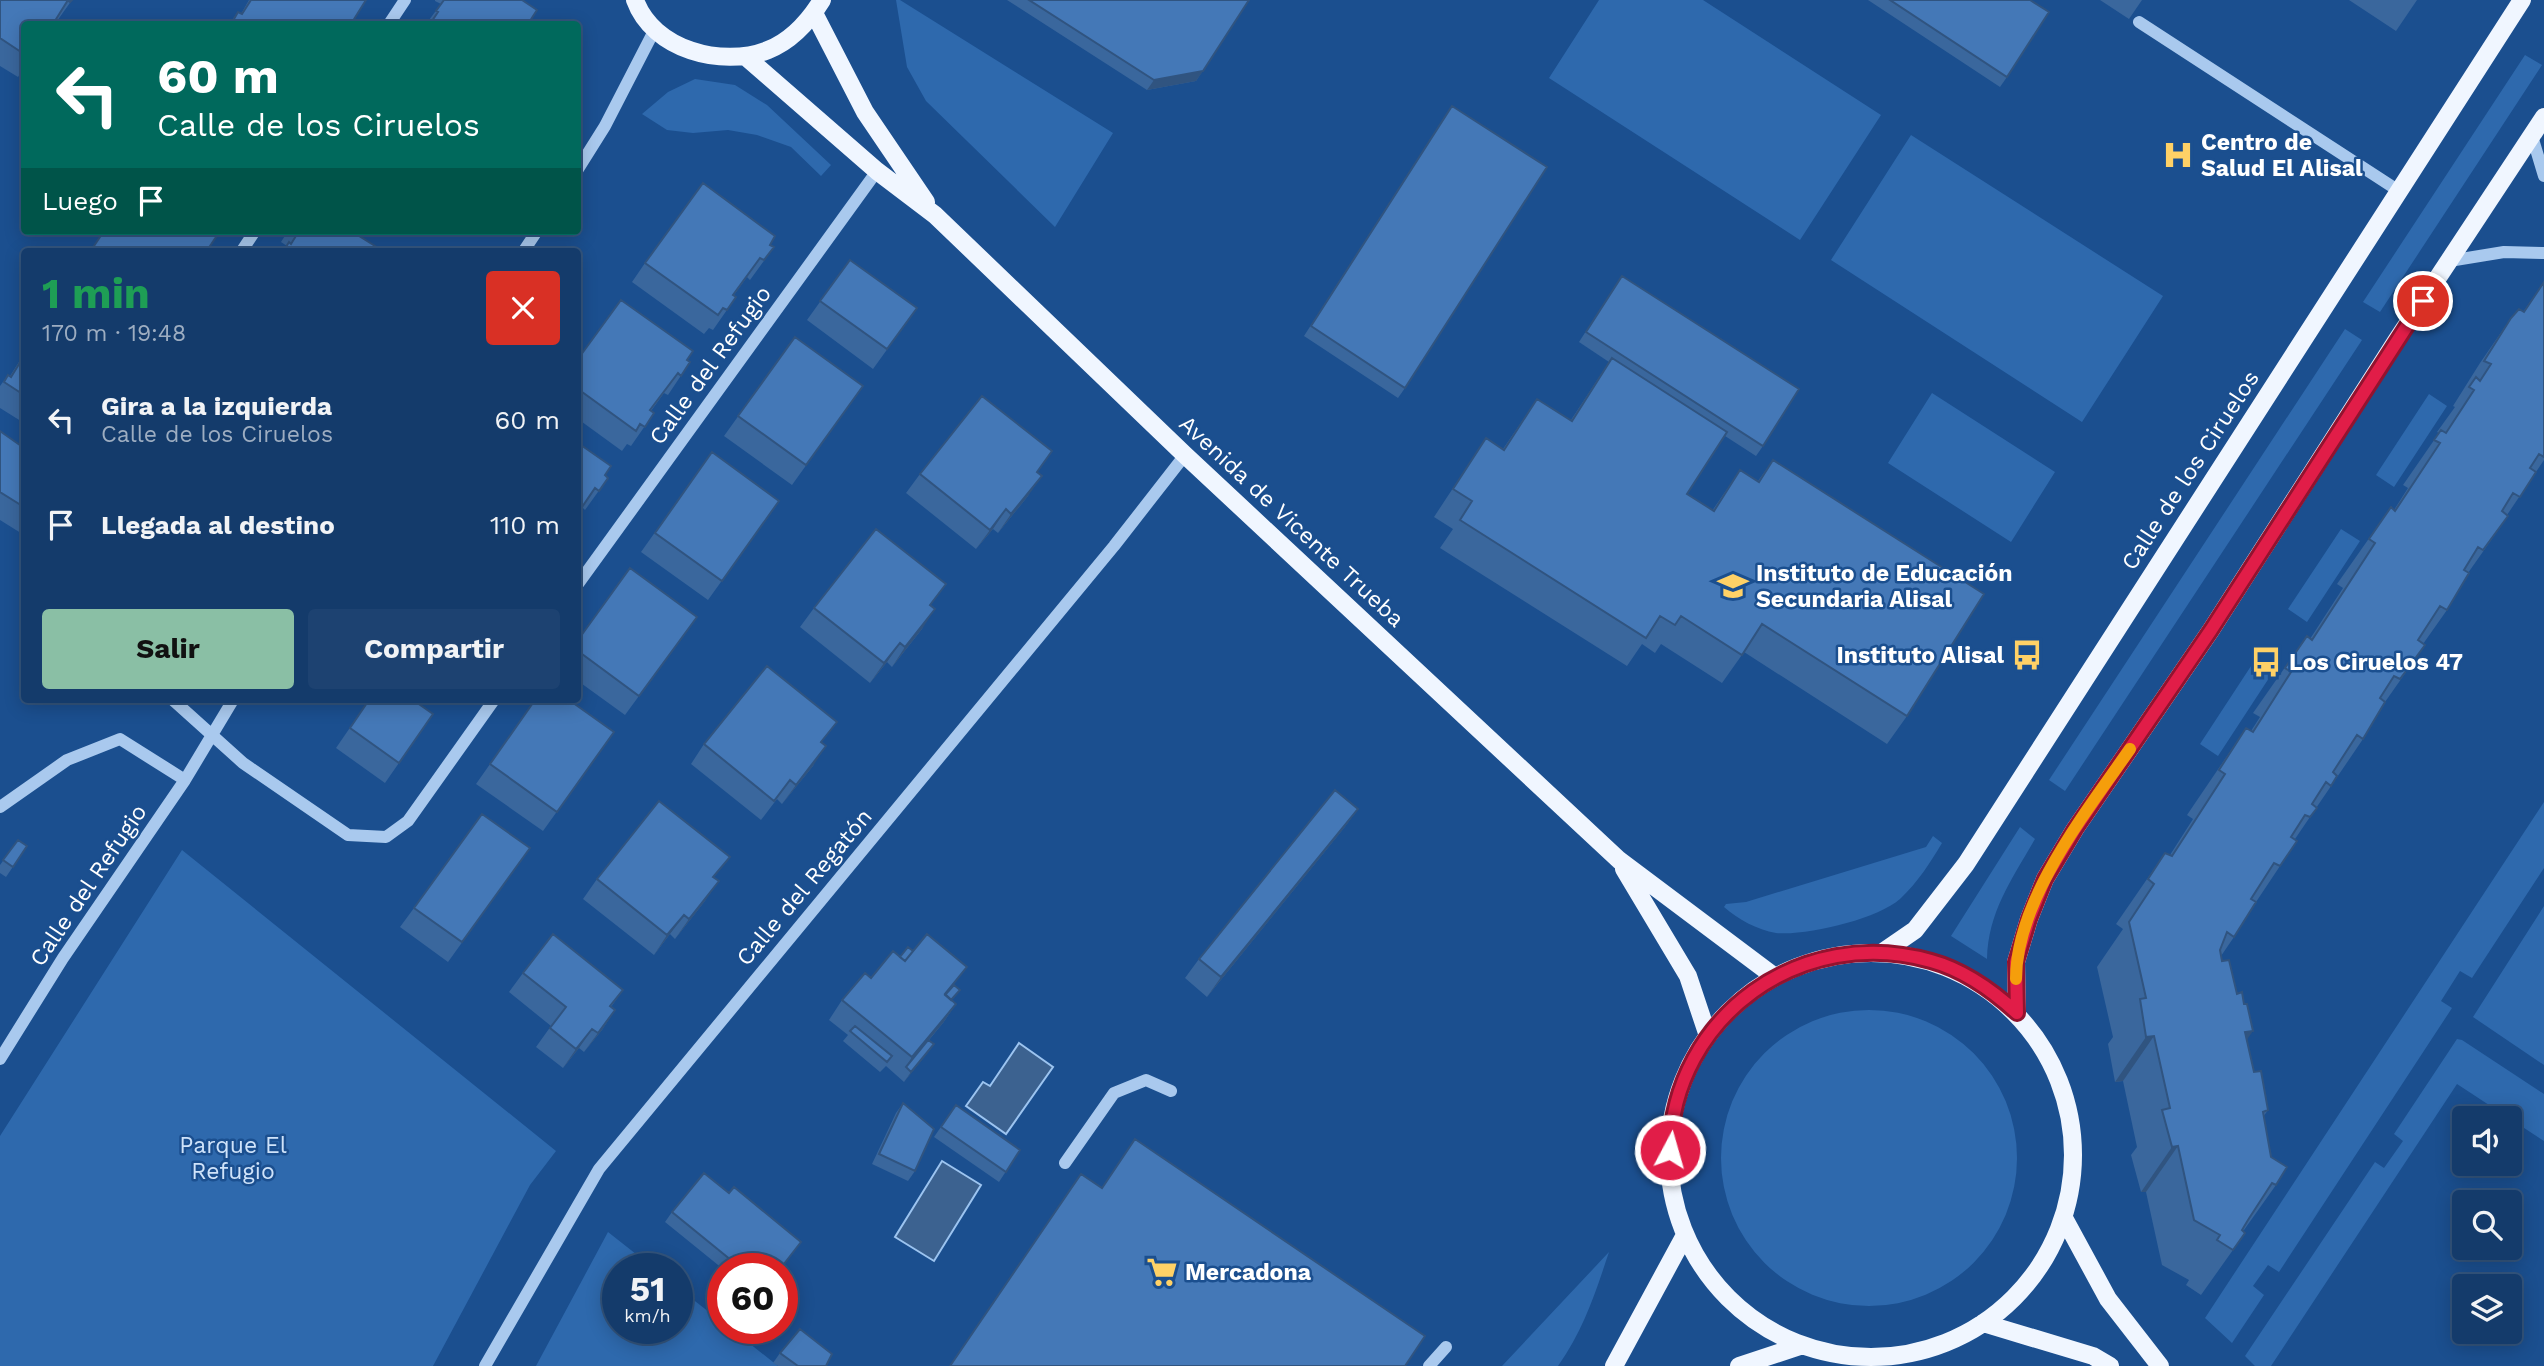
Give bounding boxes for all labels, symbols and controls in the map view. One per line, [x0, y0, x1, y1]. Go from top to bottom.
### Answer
text: 60 m [157, 47, 279, 105]
icon: left [42, 49, 133, 140]
text: Calle de los Ciruelos [157, 106, 480, 144]
place label: Centro de Salud El Alisal [2201, 129, 2363, 182]
hospital icon: Centro de Salud El Alisal [2161, 138, 2195, 172]
icon: arrive [132, 182, 170, 220]
text: Luego [42, 186, 118, 216]
text: 1 min [42, 269, 150, 318]
button: close [486, 271, 560, 345]
pin [2393, 271, 2453, 331]
street label: Calle del Refugio [644, 281, 777, 450]
icon: arrive [2404, 282, 2442, 320]
text: 170 m · 19:48 [42, 320, 186, 347]
street label: Calle de los Ciruelos [2116, 366, 2265, 575]
text: Gira a la izquierda [101, 391, 332, 421]
icon: left [42, 401, 80, 439]
text: 60 m [494, 405, 560, 435]
street label: Avenida de Vicente Trueba [1174, 410, 1410, 633]
text: Calle de los Ciruelos [101, 421, 333, 448]
icon: arrive [42, 506, 80, 544]
text: Llegada al destino [101, 510, 335, 540]
text: 110 m [490, 510, 560, 540]
place label: Instituto de Educación Secundaria Alisal [1756, 560, 2013, 613]
school or university icon: Instituto de Educación Secundaria Alisal [1716, 569, 1750, 603]
button: Salir [42, 609, 294, 689]
button: Compartir [308, 609, 560, 689]
bus stop icon: Instituto Alisal [2010, 638, 2044, 672]
place label: Instituto Alisal [1836, 642, 2004, 669]
bus stop icon: Los Ciruelos 47 [2249, 645, 2283, 679]
place label: Los Ciruelos 47 [2289, 649, 2463, 676]
street label: Calle del Refugio [24, 799, 153, 971]
street label: Calle del Regatón [731, 803, 878, 971]
map controls [2452, 1106, 2522, 1344]
button: sound [2452, 1106, 2522, 1176]
position arrow [1633, 1113, 1707, 1187]
park label: Parque El Refugio [179, 1132, 287, 1185]
button: search [2452, 1190, 2522, 1260]
speed limit sign: 60 [707, 1253, 798, 1344]
supermarket icon: Mercadona [1145, 1255, 1179, 1289]
place label: Mercadona [1185, 1259, 1312, 1286]
text: 51 [630, 1268, 665, 1310]
button: layers [2452, 1274, 2522, 1344]
text: km/h [624, 1305, 671, 1326]

